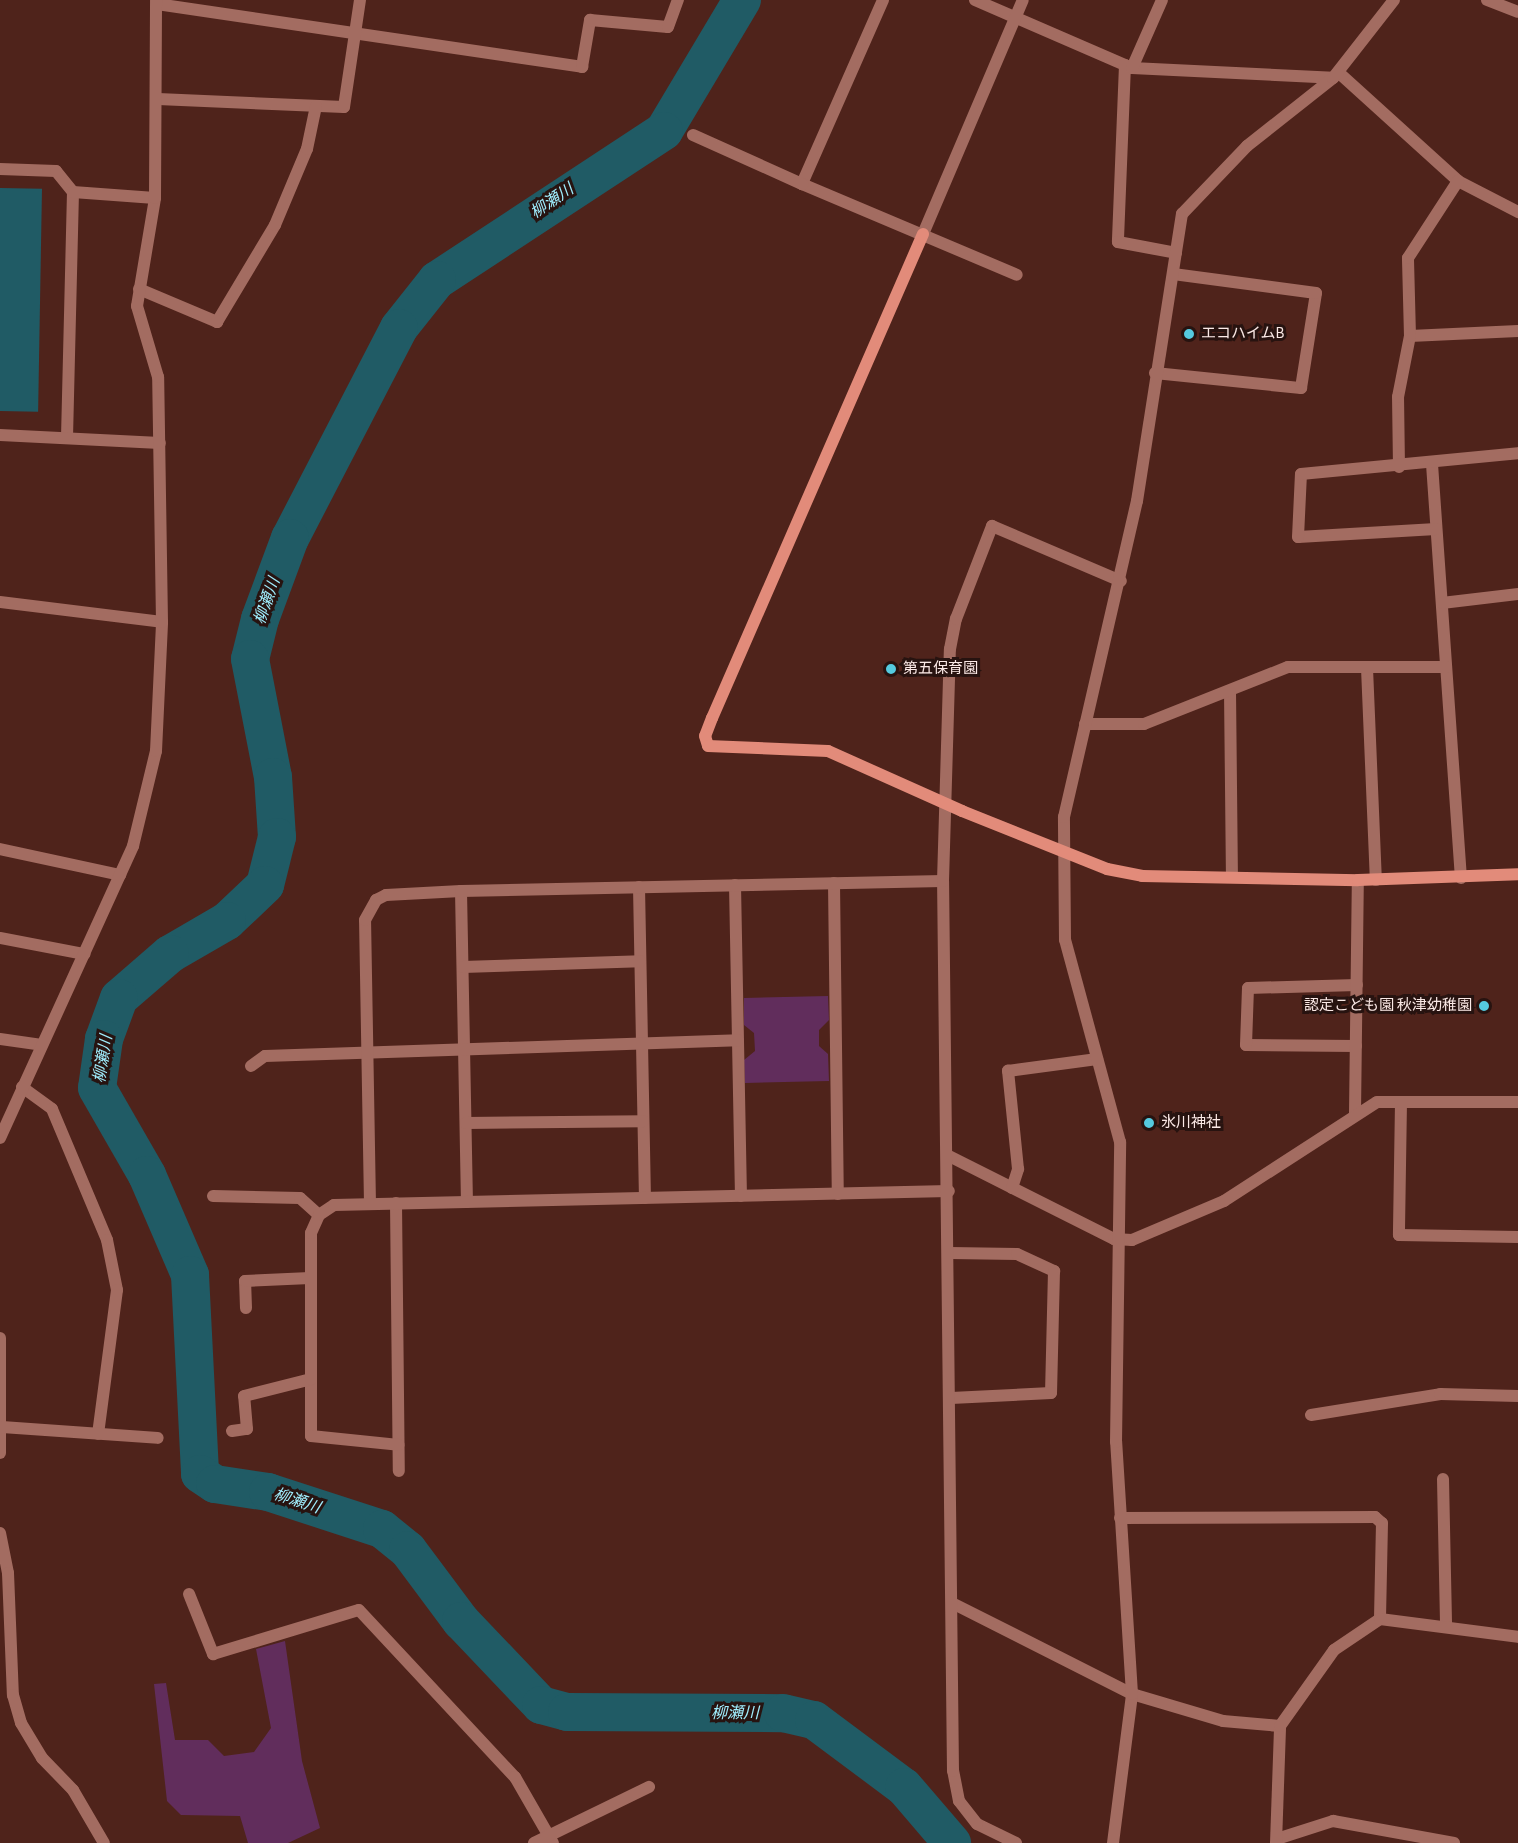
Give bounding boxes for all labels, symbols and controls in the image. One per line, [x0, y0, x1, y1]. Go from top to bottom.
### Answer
water label: 柳瀬川 [527, 180, 577, 222]
place label: エコハイムB [1201, 325, 1285, 343]
marker: エコハイムB [1182, 327, 1196, 341]
water label: 柳瀬川 [250, 575, 284, 627]
place label: 第五保育園 [903, 660, 978, 678]
marker: 第五保育園 [884, 662, 898, 676]
place label: 認定こども園 秋津幼稚園 [1304, 997, 1472, 1015]
marker: 認定こども園 秋津幼稚園 [1477, 999, 1491, 1013]
water label: 柳瀬川 [90, 1034, 116, 1084]
place label: 氷川神社 [1161, 1114, 1221, 1132]
marker: 氷川神社 [1142, 1116, 1156, 1130]
water label: 柳瀬川 [271, 1484, 323, 1518]
water label: 柳瀬川 [711, 1703, 759, 1723]

